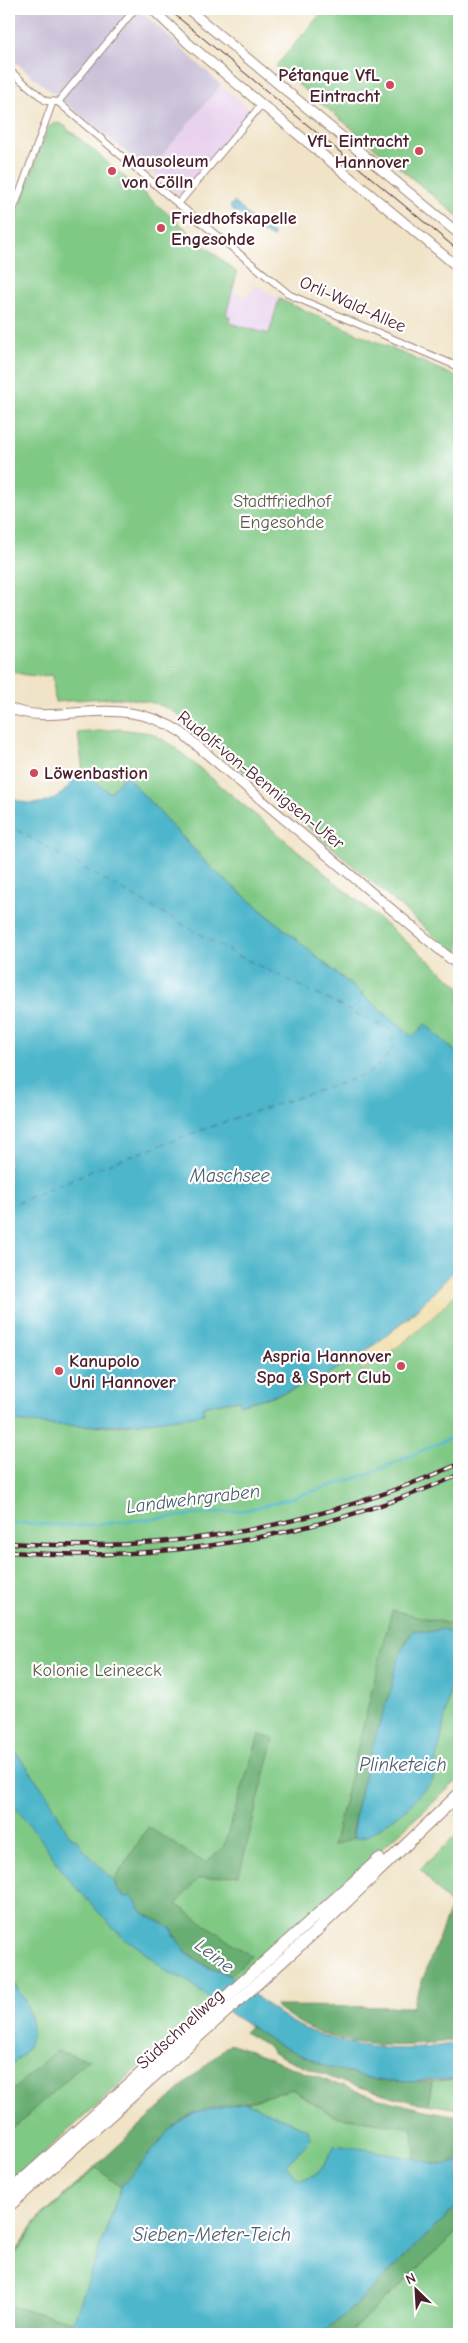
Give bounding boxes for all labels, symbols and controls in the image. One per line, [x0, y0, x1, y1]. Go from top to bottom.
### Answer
place label: Pétanque VfL Eintracht [278, 65, 381, 107]
marker: Pétanque VfL Eintracht [384, 79, 396, 91]
place label: VfL Eintracht Hannover [307, 131, 410, 173]
marker: VfL Eintracht Hannover [413, 145, 425, 157]
place label: Mausoleum von Cölln [121, 151, 209, 193]
marker: Mausoleum von Cölln [106, 165, 118, 177]
place label: Friedhofskapelle Engesohde [171, 208, 297, 250]
marker: Friedhofskapelle Engesohde [155, 222, 167, 234]
street label: Orli-Wald-Allee [296, 272, 409, 337]
park label: Stadtfriedhof Engesohde [233, 491, 332, 533]
street label: Rudolf-von-Bennigsen-Ufer [173, 707, 349, 855]
place label: Löwenbastion [44, 763, 148, 784]
marker: Löwenbastion [28, 767, 40, 779]
water label: Maschsee [189, 1165, 270, 1187]
place label: Aspria Hannover Spa & Sport Club [257, 1346, 392, 1388]
place label: Kanupolo Uni Hannover [69, 1351, 177, 1393]
marker: Aspria Hannover Spa & Sport Club [395, 1360, 407, 1372]
marker: Kanupolo Uni Hannover [53, 1365, 65, 1377]
water label: Landwehrgraben [125, 1480, 261, 1518]
park label: Kolonie Leineeck [32, 1660, 162, 1681]
water label: Plinketeich [359, 1754, 447, 1776]
water label: Leine [190, 1934, 239, 1978]
street label: Südschnellweg [132, 1985, 228, 2074]
water label: Sieben-Meter-Teich [133, 2224, 291, 2246]
north arrow [390, 2266, 440, 2316]
text: N [403, 2269, 418, 2288]

